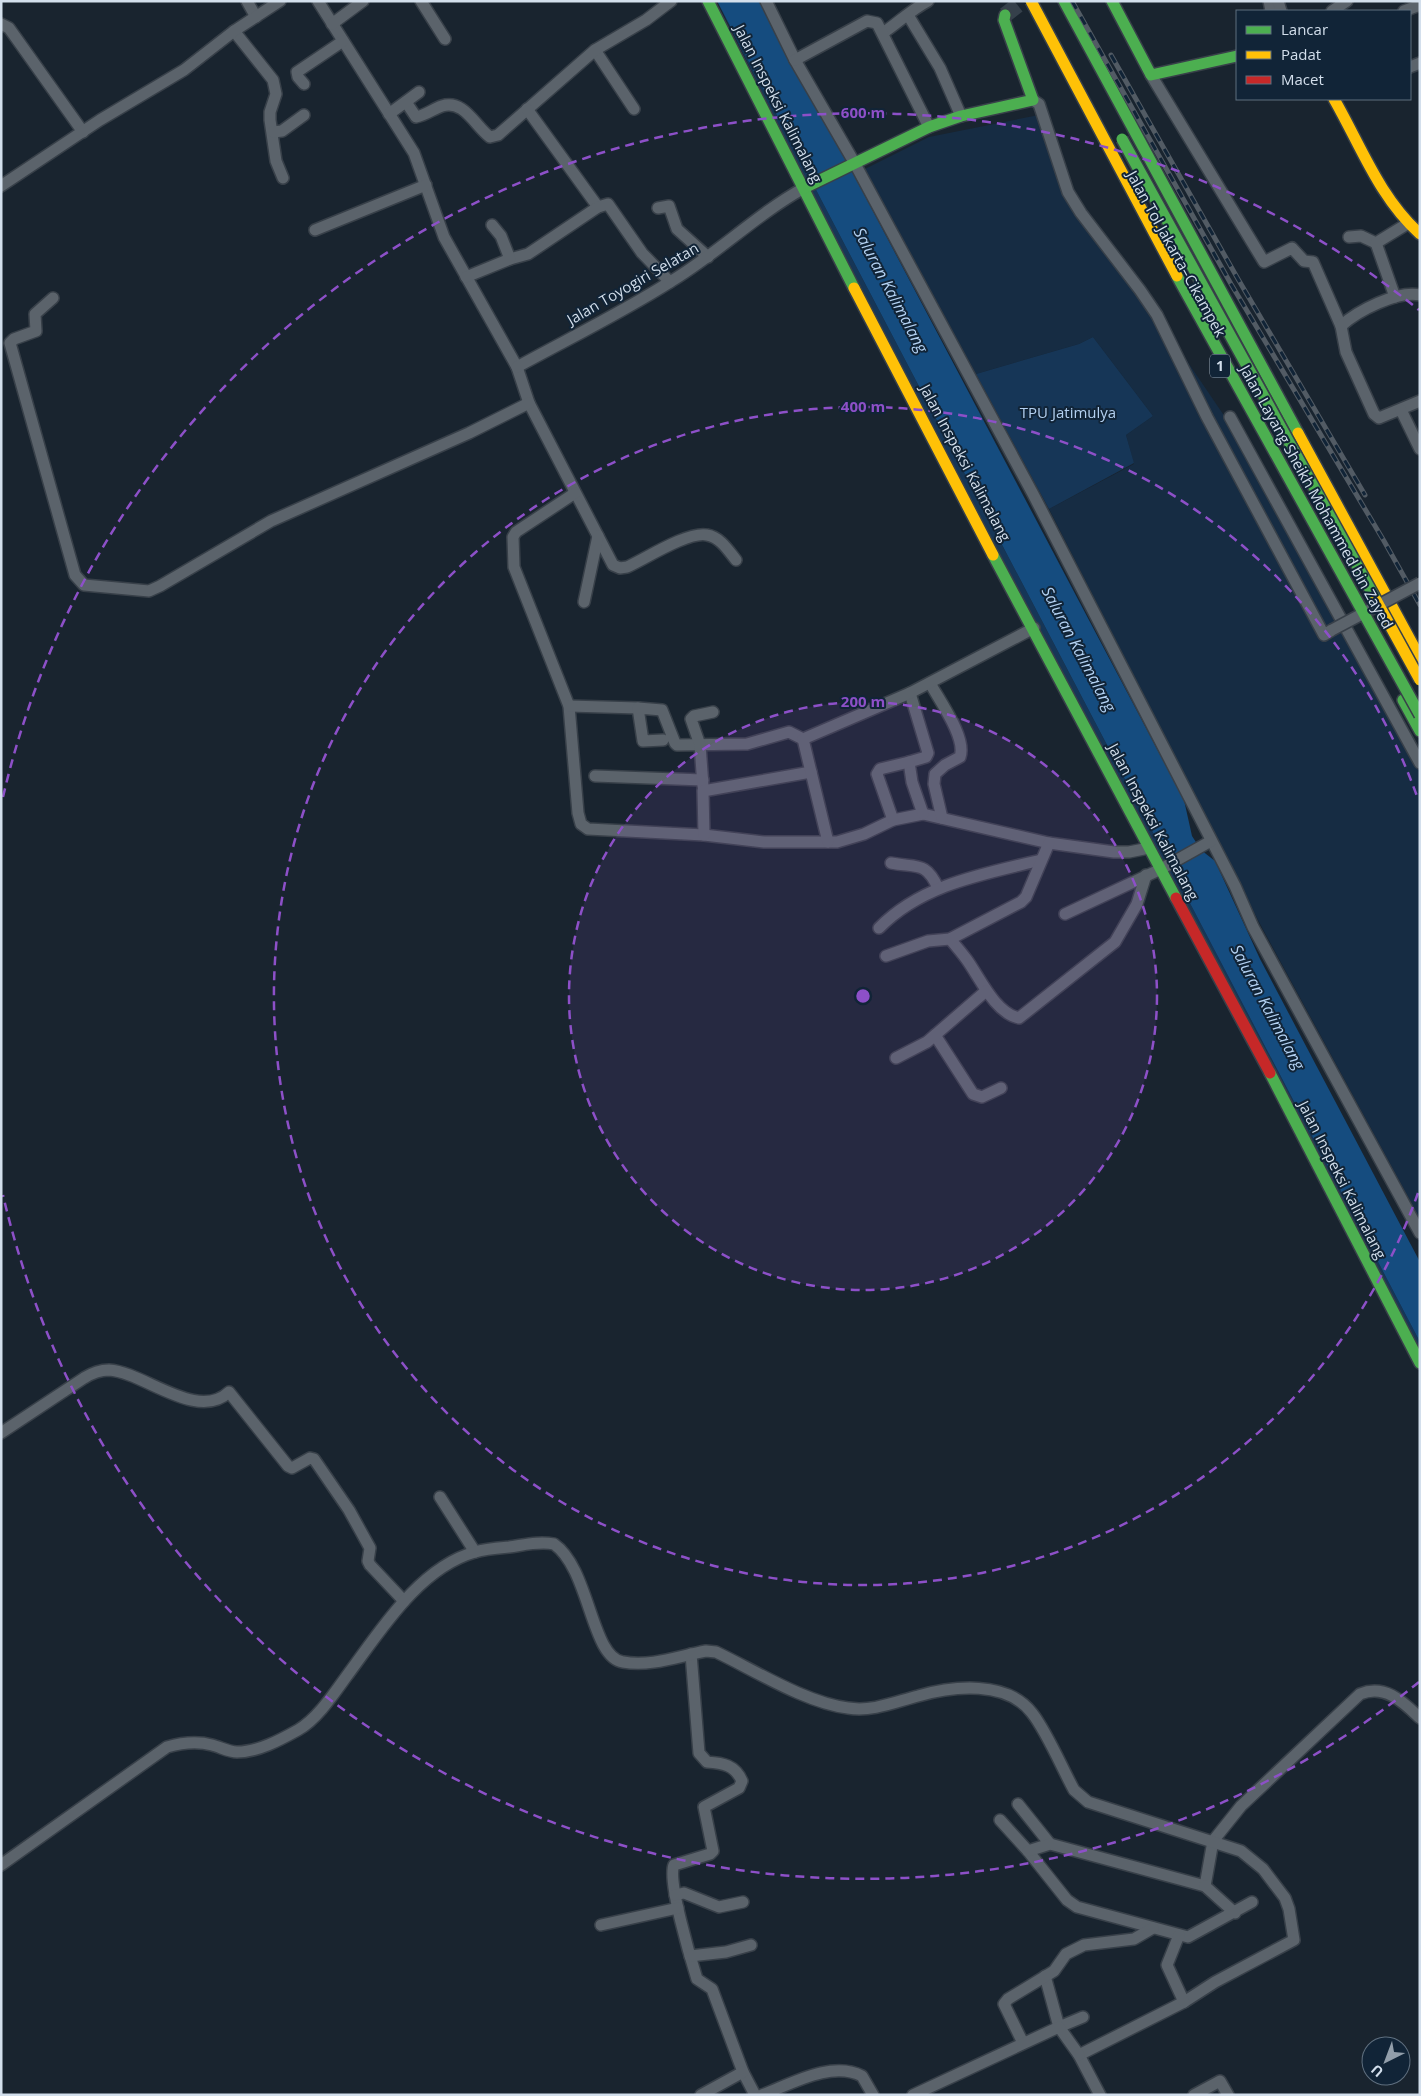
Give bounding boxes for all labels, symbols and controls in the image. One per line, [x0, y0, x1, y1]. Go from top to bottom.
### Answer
legend [1236, 10, 1411, 100]
street label: Jalan Inspeksi Kalimalang [729, 19, 828, 186]
text: Lancar [1281, 19, 1328, 39]
text: Padat [1281, 44, 1321, 64]
text: Macet [1281, 69, 1324, 89]
text: 600 m [841, 102, 885, 122]
street label: Jalan Tol Jakarta–Cikampek [1122, 165, 1231, 340]
water label: Saluran Kalimalang [849, 224, 934, 357]
street label: Jalan Toyogiri Selatan [561, 237, 702, 330]
road number: 1 [1210, 354, 1230, 378]
street label: Jalan Layang Sheikh Mohammed bin Zayed [1235, 359, 1398, 632]
street label: Jalan Inspeksi Kalimalang [915, 379, 1016, 545]
text: 400 m [841, 396, 885, 416]
park label: TPU Jatimulya [1020, 402, 1116, 422]
water label: Saluran Kalimalang [1037, 583, 1122, 716]
text: 200 m [841, 691, 885, 711]
street label: Jalan Inspeksi Kalimalang [1103, 738, 1204, 904]
water label: Saluran Kalimalang [1226, 941, 1311, 1074]
centre of rings [854, 987, 872, 1005]
street label: Jalan Inspeksi Kalimalang [1293, 1095, 1392, 1262]
north arrow [1361, 2036, 1411, 2086]
text: U [1367, 2060, 1387, 2082]

